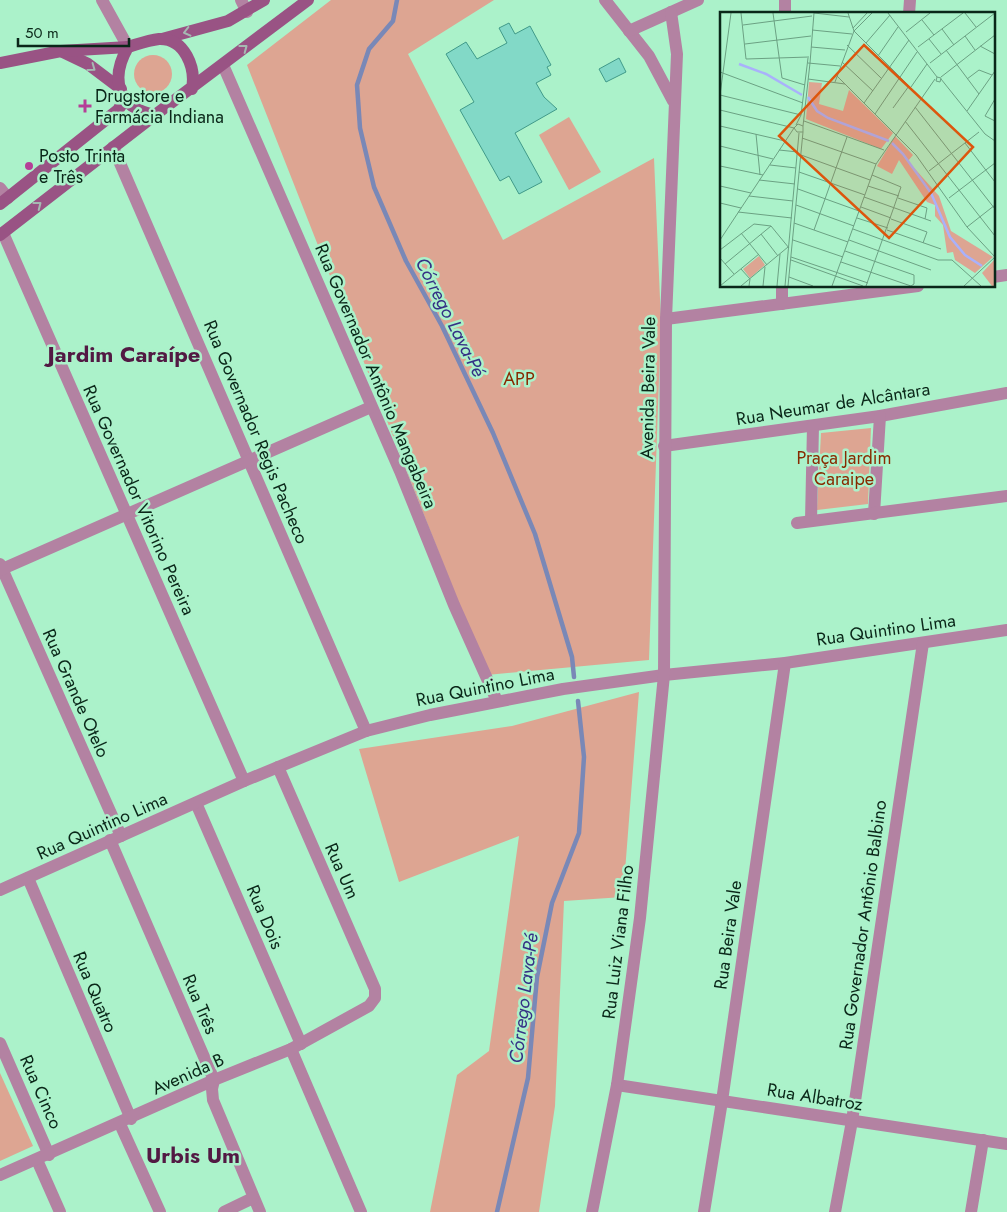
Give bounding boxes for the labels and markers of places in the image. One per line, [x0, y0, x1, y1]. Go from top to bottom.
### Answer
place label: Drugstore e Farmácia Indiana [95, 83, 224, 130]
marker: Drugstore e Farmácia Indiana [79, 100, 91, 112]
place label: Posto Trinta e Três [39, 143, 125, 190]
marker: Posto Trinta e Três [23, 160, 35, 172]

